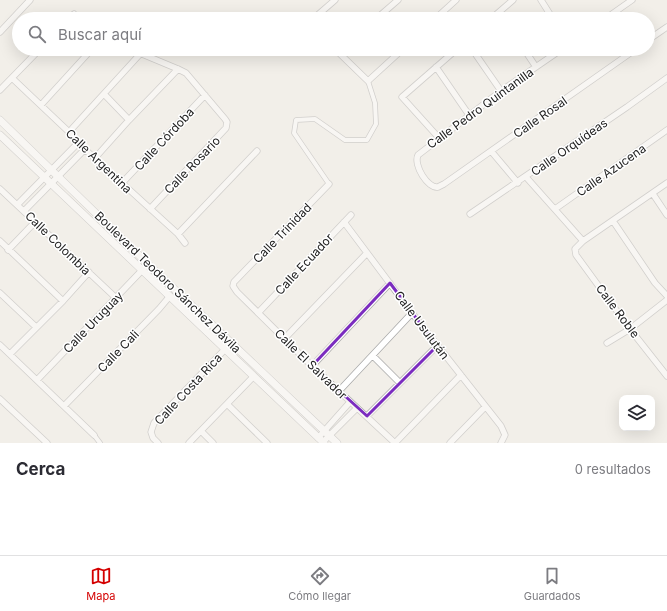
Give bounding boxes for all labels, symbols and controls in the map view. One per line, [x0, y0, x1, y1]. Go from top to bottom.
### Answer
search box [12, 12, 655, 56]
icon: search [26, 23, 48, 45]
text: Buscar aquí [58, 25, 142, 44]
street label: Calle Pedro Quintanilla [424, 64, 536, 152]
street label: Calle Rosal [510, 93, 570, 141]
street label: Calle Córdoba [131, 104, 197, 174]
street label: Calle Orquídeas [528, 115, 610, 179]
street label: Calle Argentina [63, 126, 135, 196]
street label: Calle Rosario [161, 133, 223, 197]
street label: Calle Azucena [573, 141, 649, 199]
street label: Calle Trinidad [250, 200, 314, 266]
street label: Calle Colombia [22, 208, 94, 278]
street label: Boulevard Teodoro Sánchez Dávila [92, 208, 244, 356]
street label: Calle Ecuador [272, 230, 337, 298]
street label: Calle Roble [593, 281, 643, 341]
street label: Calle Uruguay [60, 288, 126, 356]
street label: Calle Usulután [391, 288, 453, 362]
street label: Calle El Salvador [272, 326, 351, 403]
street label: Calle Cali [94, 327, 142, 375]
street label: Calle Costa Rica [151, 350, 225, 428]
map controls [619, 395, 655, 431]
button: layers [619, 395, 655, 431]
text: Cerca [16, 459, 65, 479]
text: 0 resultados [575, 461, 651, 477]
tab: Mapa [86, 565, 116, 603]
tab: Cómo llegar [288, 565, 351, 603]
tab: Guardados [524, 565, 581, 603]

